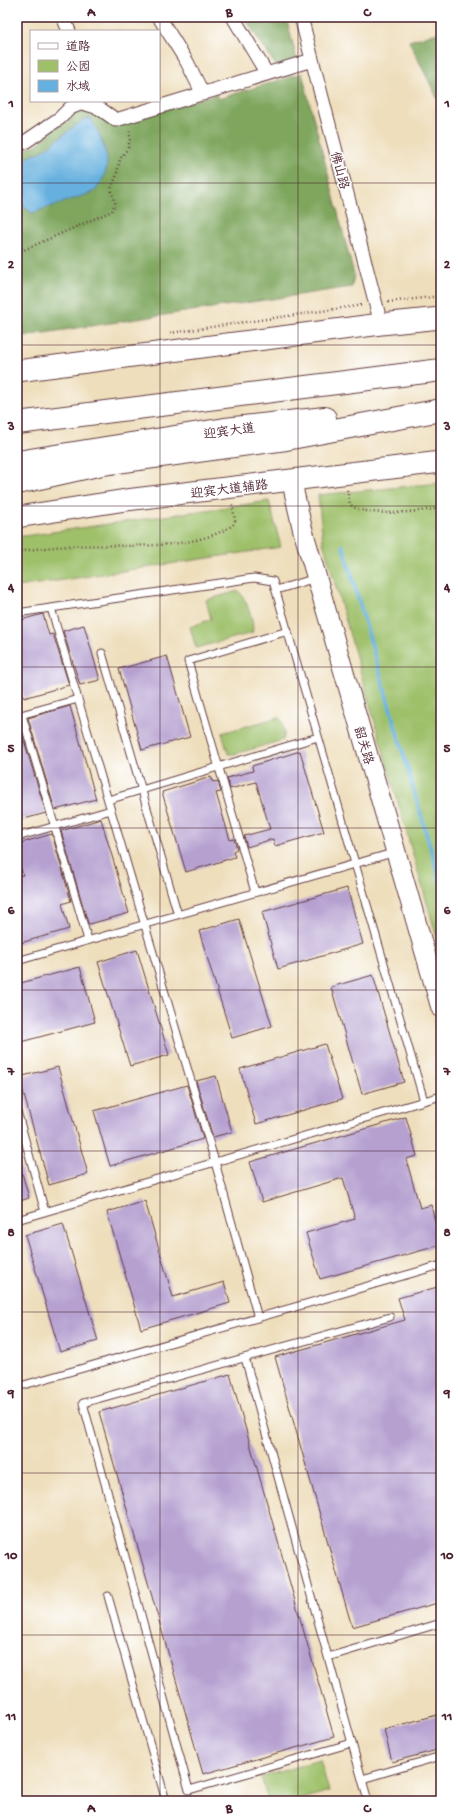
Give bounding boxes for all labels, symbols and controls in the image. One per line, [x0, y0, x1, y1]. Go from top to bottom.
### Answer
text: A [86, 6, 96, 21]
text: B [225, 6, 234, 21]
text: C [362, 6, 372, 21]
legend [30, 30, 160, 102]
text: 道路 [66, 40, 90, 55]
text: 公园 [66, 60, 90, 75]
text: 水域 [66, 80, 90, 95]
text: 1 [7, 97, 14, 112]
text: 1 [443, 97, 450, 112]
street label: 佛山路 [326, 150, 352, 191]
text: 2 [8, 258, 15, 273]
text: 2 [444, 258, 451, 273]
text: 3 [7, 420, 15, 435]
street label: 迎宾大道 [202, 420, 256, 444]
text: 3 [443, 420, 451, 435]
street label: 迎宾大道辅路 [190, 477, 269, 503]
text: 4 [7, 581, 15, 596]
text: 4 [443, 581, 451, 596]
street label: 韶关路 [350, 725, 376, 767]
text: 5 [8, 742, 15, 757]
text: 5 [444, 742, 451, 757]
text: 6 [8, 904, 15, 919]
text: 6 [444, 904, 451, 919]
text: 7 [7, 1065, 16, 1080]
text: 7 [443, 1065, 452, 1080]
text: 8 [7, 1226, 15, 1241]
text: 8 [443, 1226, 451, 1241]
text: 9 [7, 1387, 15, 1402]
text: 9 [443, 1387, 451, 1402]
text: 10 [4, 1549, 18, 1564]
text: 10 [440, 1549, 454, 1564]
text: 11 [5, 1710, 16, 1725]
text: 11 [441, 1710, 452, 1725]
text: A [86, 1802, 96, 1817]
text: B [225, 1802, 234, 1817]
text: C [362, 1802, 372, 1817]

